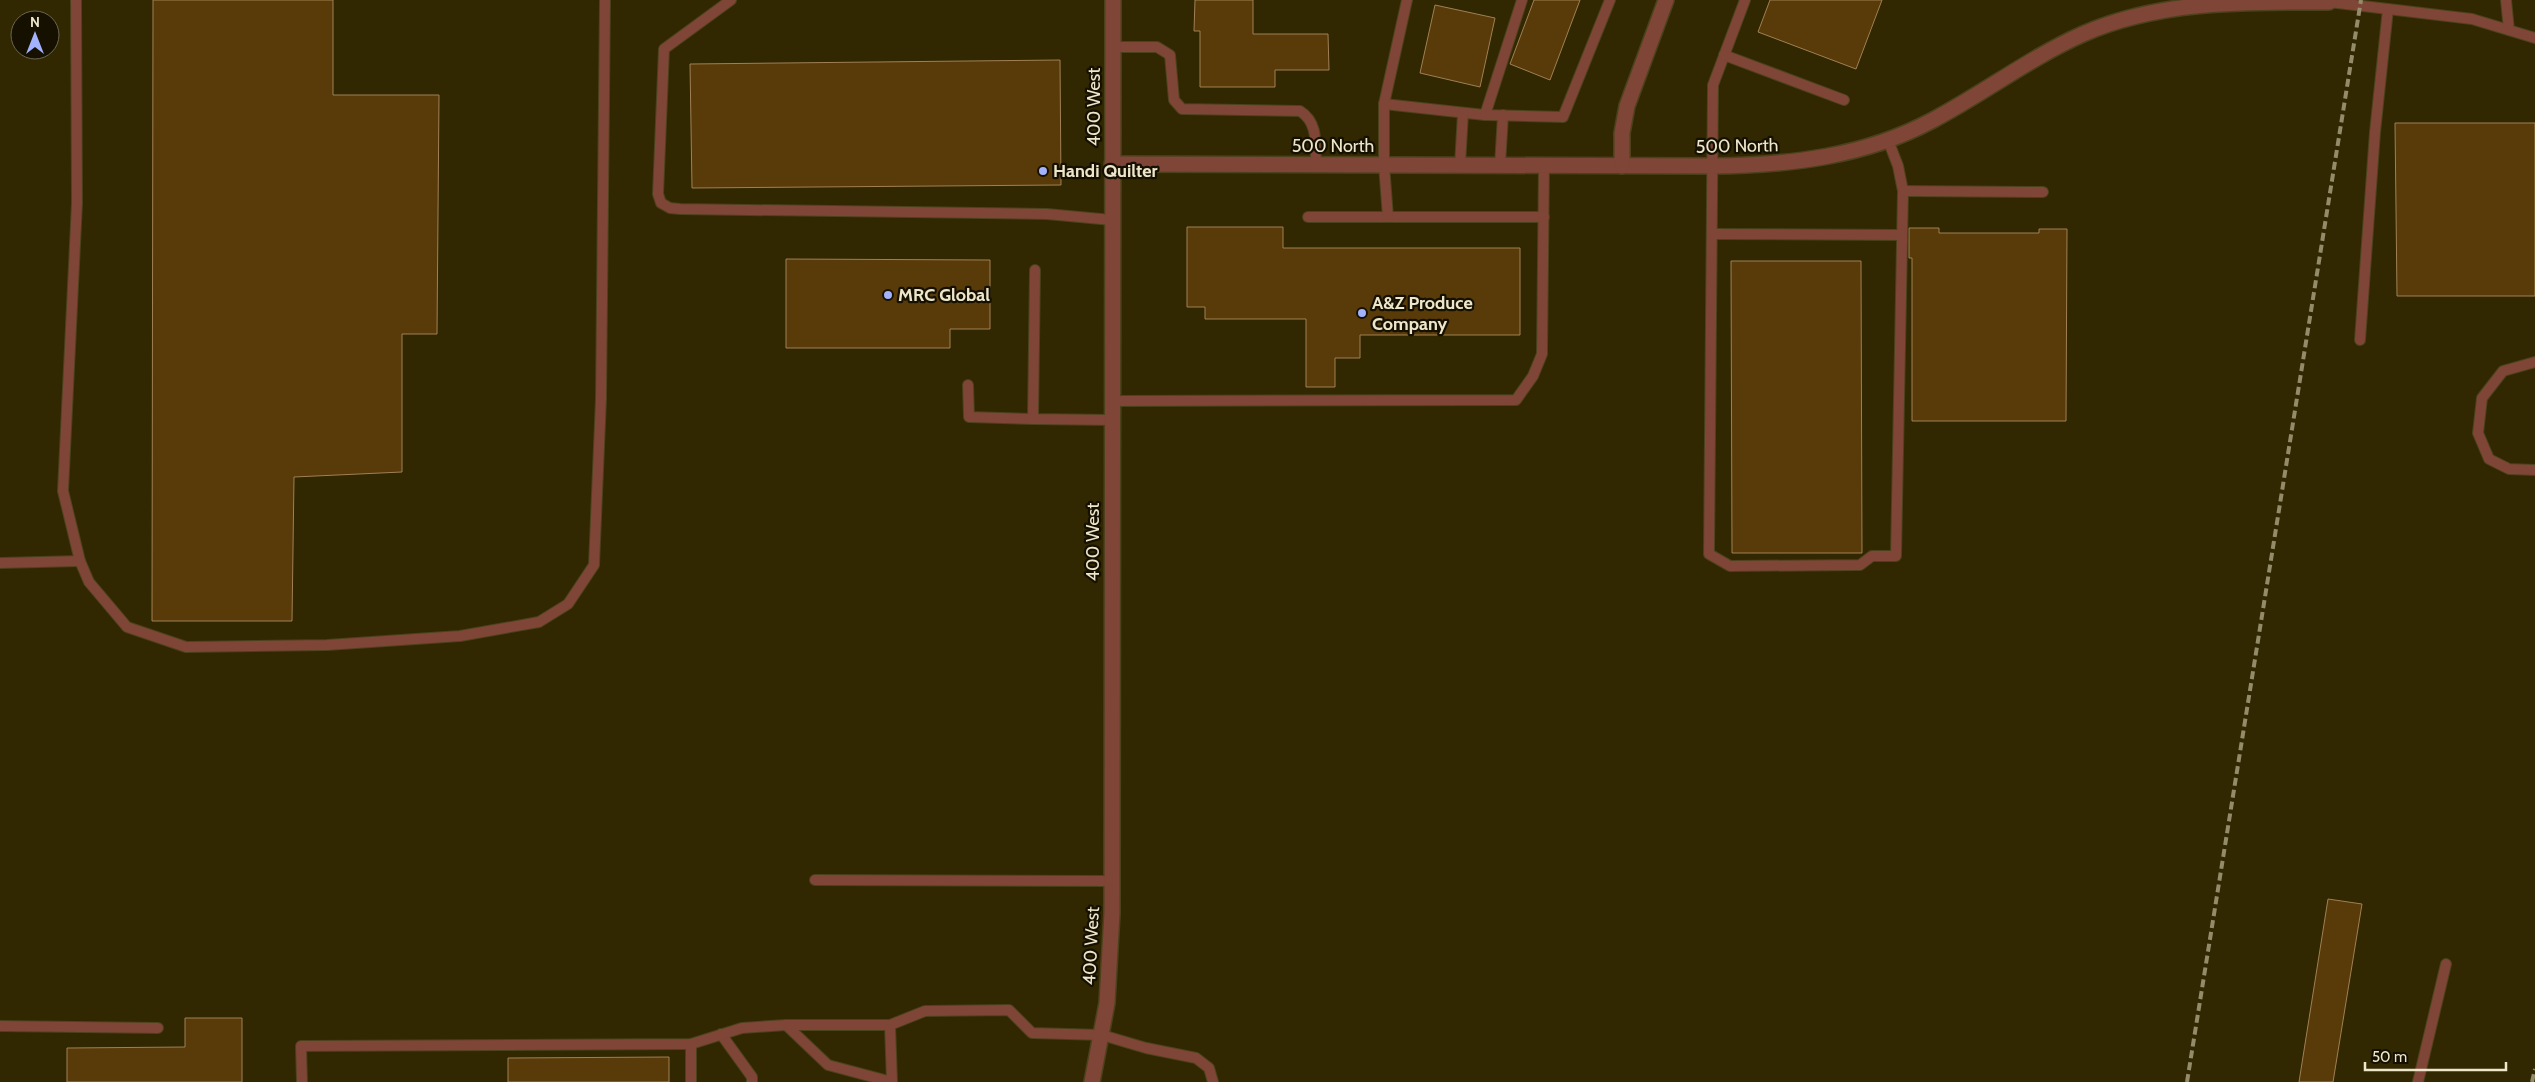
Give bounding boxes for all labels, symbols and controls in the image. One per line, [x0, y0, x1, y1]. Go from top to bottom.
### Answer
north arrow [10, 10, 60, 60]
text: N [30, 13, 40, 31]
street label: 400 West [1083, 68, 1105, 146]
street label: 500 North [1695, 134, 1779, 158]
street label: 500 North [1292, 135, 1374, 157]
place label: Handi Quilter [1053, 160, 1157, 182]
marker: Handi Quilter [1037, 165, 1049, 177]
place label: MRC Global [898, 284, 990, 306]
marker: MRC Global [882, 289, 894, 301]
place label: A&Z Produce Company [1372, 292, 1473, 335]
marker: A&Z Produce Company [1356, 307, 1368, 319]
street label: 400 West [1082, 503, 1104, 581]
street label: 400 West [1078, 906, 1104, 986]
scale bar [2365, 1040, 2506, 1072]
text: 50 m [2372, 1048, 2407, 1066]

